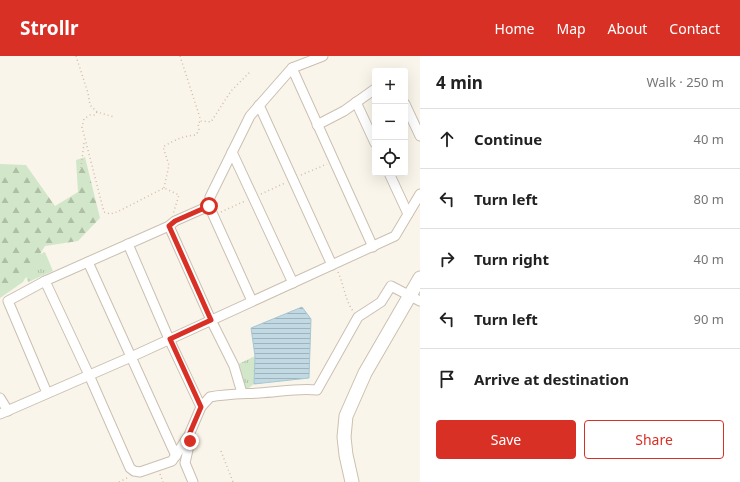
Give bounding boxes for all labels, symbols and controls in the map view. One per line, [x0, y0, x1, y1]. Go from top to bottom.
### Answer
text: Strollr [20, 15, 79, 41]
text: Home [495, 19, 534, 38]
text: Map [556, 19, 586, 38]
text: About [608, 19, 647, 38]
text: Contact [669, 19, 720, 38]
map controls [372, 68, 408, 176]
button: + [372, 68, 408, 104]
text: 4 min [436, 71, 483, 94]
text: Walk · 250 m [646, 73, 724, 91]
button: − [372, 104, 408, 140]
icon: ahead [436, 128, 458, 150]
text: Continue [474, 129, 542, 149]
text: 40 m [694, 130, 724, 148]
button: locate [372, 140, 408, 176]
icon: left [436, 188, 458, 210]
text: Turn left [474, 189, 538, 209]
text: 80 m [694, 190, 724, 208]
route start [200, 197, 218, 215]
icon: right [436, 248, 458, 270]
text: Turn right [474, 249, 549, 269]
text: 40 m [694, 250, 724, 268]
icon: left [436, 308, 458, 330]
text: Turn left [474, 309, 538, 329]
text: 90 m [694, 310, 724, 328]
icon: arrive [436, 368, 458, 390]
text: Arrive at destination [474, 369, 629, 389]
button: Save [436, 420, 576, 459]
button: Share [584, 420, 724, 459]
route end [181, 432, 199, 450]

